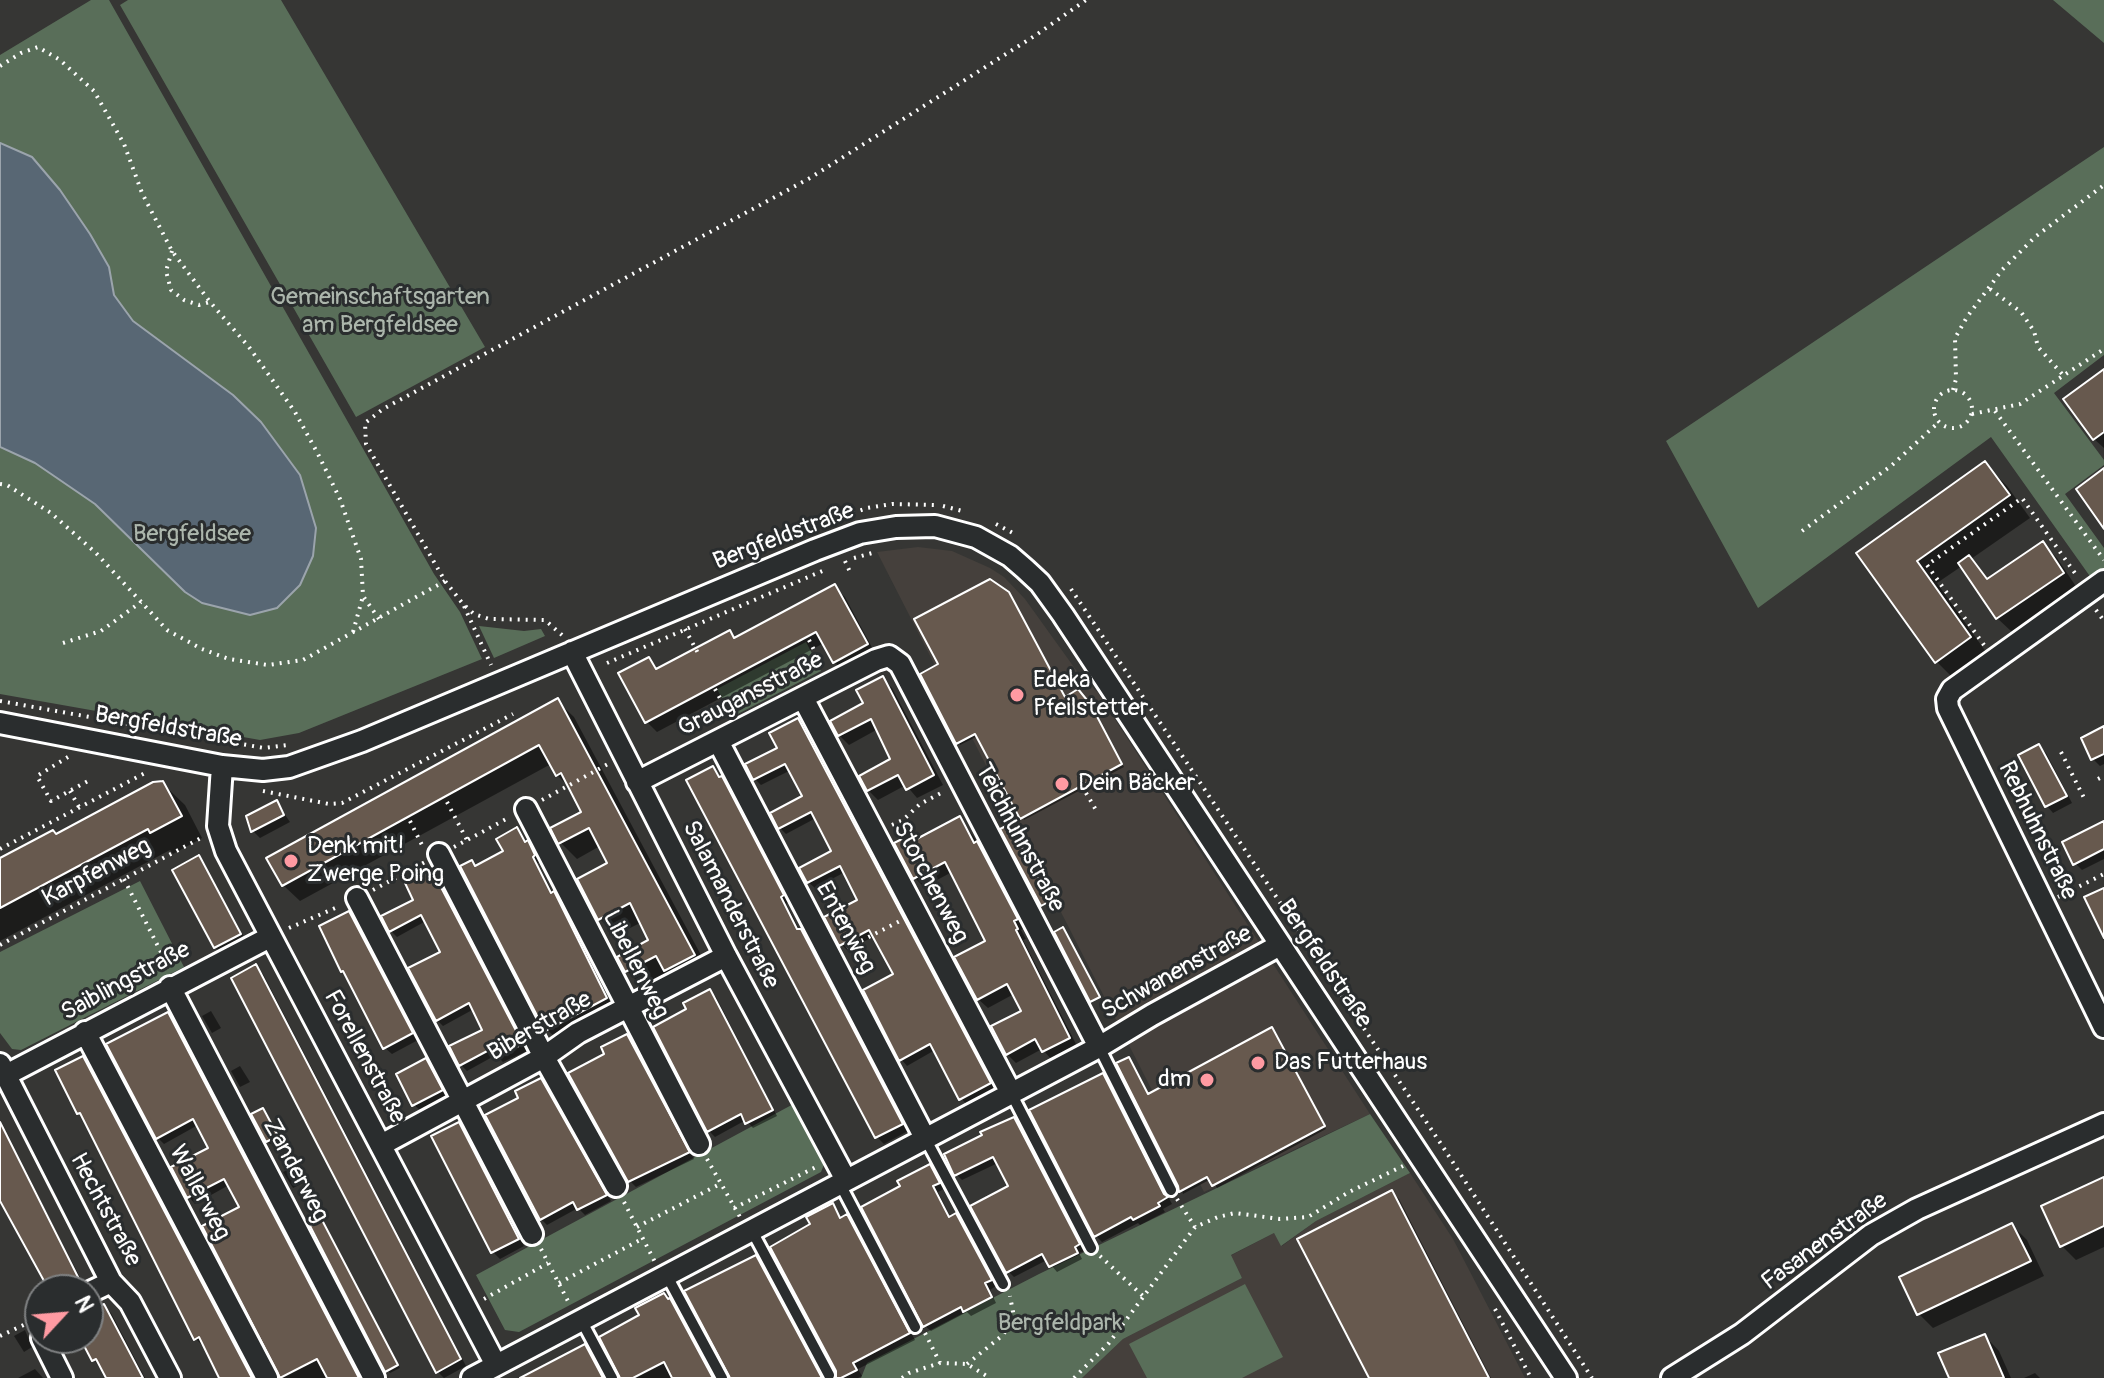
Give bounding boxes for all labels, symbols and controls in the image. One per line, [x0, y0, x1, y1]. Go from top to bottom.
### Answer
park label: Gemeinschaftsgarten am Bergfeldsee [270, 284, 490, 340]
street label: Bergfeldstraße [709, 497, 859, 577]
park label: Bergfeldsee [133, 521, 251, 549]
street label: Graugansstraße [674, 646, 828, 744]
place label: Edeka Pfeilstetter [1033, 667, 1148, 723]
marker: Edeka Pfeilstetter [1008, 686, 1026, 704]
street label: Bergfeldstraße [92, 701, 244, 755]
street label: Rebhuhnstraße [1991, 757, 2083, 905]
street label: Teichhuhnstraße [968, 759, 1070, 917]
place label: Dein Bäcker [1078, 770, 1195, 798]
marker: Dein Bäcker [1053, 775, 1071, 793]
street label: Salamanderstraße [675, 816, 785, 994]
street label: Storchenweg [886, 817, 974, 949]
street label: Karpfenweg [38, 832, 156, 914]
place label: Denk mit! Zwerge Poing [307, 833, 444, 889]
marker: Denk mit! Zwerge Poing [282, 852, 300, 870]
street label: Entenweg [809, 877, 881, 979]
street label: Bergfeldstraße [1270, 894, 1378, 1034]
street label: Libellenweg [595, 906, 675, 1024]
street label: Schwanenstraße [1097, 920, 1257, 1026]
street label: Saiblingstraße [57, 936, 195, 1028]
street label: Forellenstraße [317, 985, 411, 1129]
street label: Biberstraße [483, 986, 597, 1068]
place label: Das Futterhaus [1274, 1049, 1427, 1077]
marker: Das Futterhaus [1249, 1054, 1267, 1072]
place label: dm [1158, 1066, 1191, 1094]
marker: dm [1198, 1071, 1216, 1089]
street label: Zanderweg [256, 1114, 334, 1228]
street label: Wallerweg [162, 1141, 236, 1245]
street label: Hechtstraße [63, 1148, 147, 1272]
street label: Fasanenstraße [1757, 1187, 1893, 1297]
north arrow [24, 1274, 104, 1354]
text: N [68, 1292, 100, 1317]
park label: Bergfeldpark [998, 1310, 1122, 1338]

